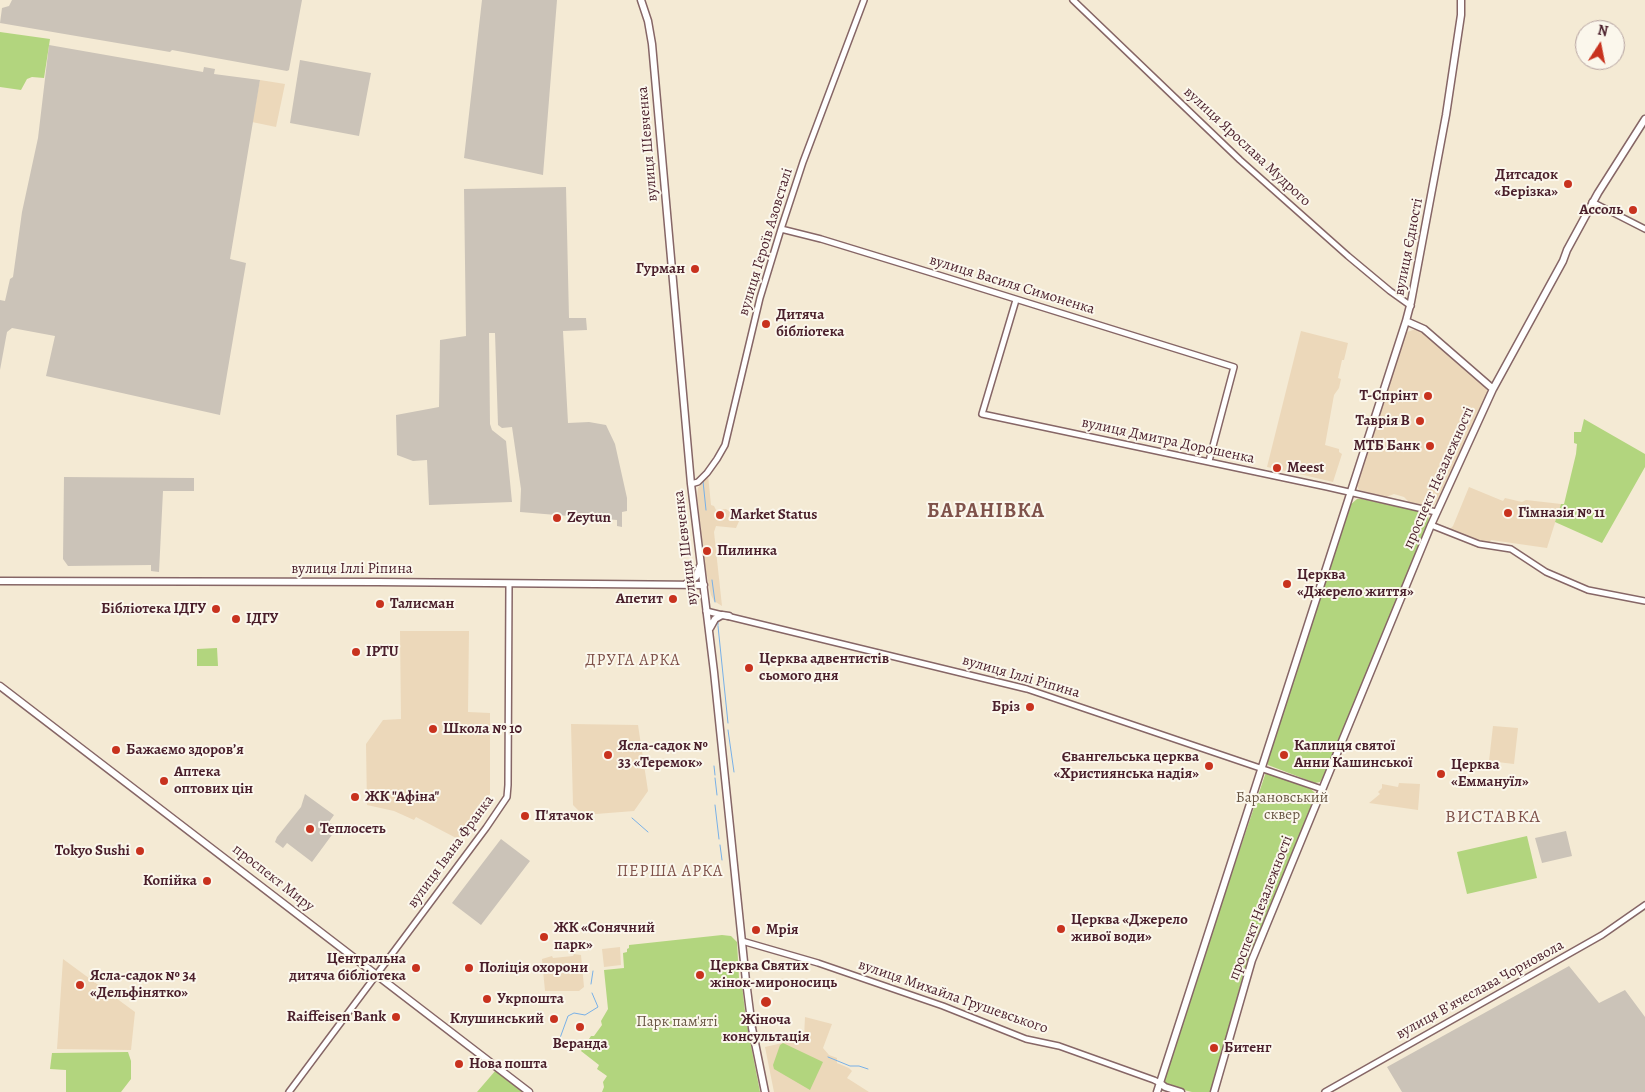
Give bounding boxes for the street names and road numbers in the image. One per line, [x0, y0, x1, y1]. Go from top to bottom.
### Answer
street label: вулиця Ярослава Мудрого [1180, 83, 1314, 211]
street label: вулиця Шевченка [634, 86, 662, 202]
street label: вулиця Героїв Азовсталі [735, 166, 797, 318]
street label: вулиця Єдності [1391, 197, 1427, 297]
street label: вулиця Василя Симоненка [927, 251, 1097, 319]
street label: проспект Незалежності [1400, 404, 1478, 552]
street label: вулиця Дмитра Дорошенка [1080, 414, 1256, 468]
street label: вулиця Шевченка [670, 490, 702, 606]
street label: вулиця Іллі Ріпина [291, 560, 413, 578]
street label: вулиця Іллі Ріпина [960, 652, 1082, 702]
street label: вулиця Івана Франка [404, 792, 498, 912]
street label: проспект Незалежності [1225, 833, 1297, 983]
street label: проспект Миру [228, 840, 318, 916]
street label: вулиця Вʼячеслава Чорновола [1393, 936, 1567, 1044]
street label: вулиця Михайла Грушевського [856, 956, 1050, 1038]

